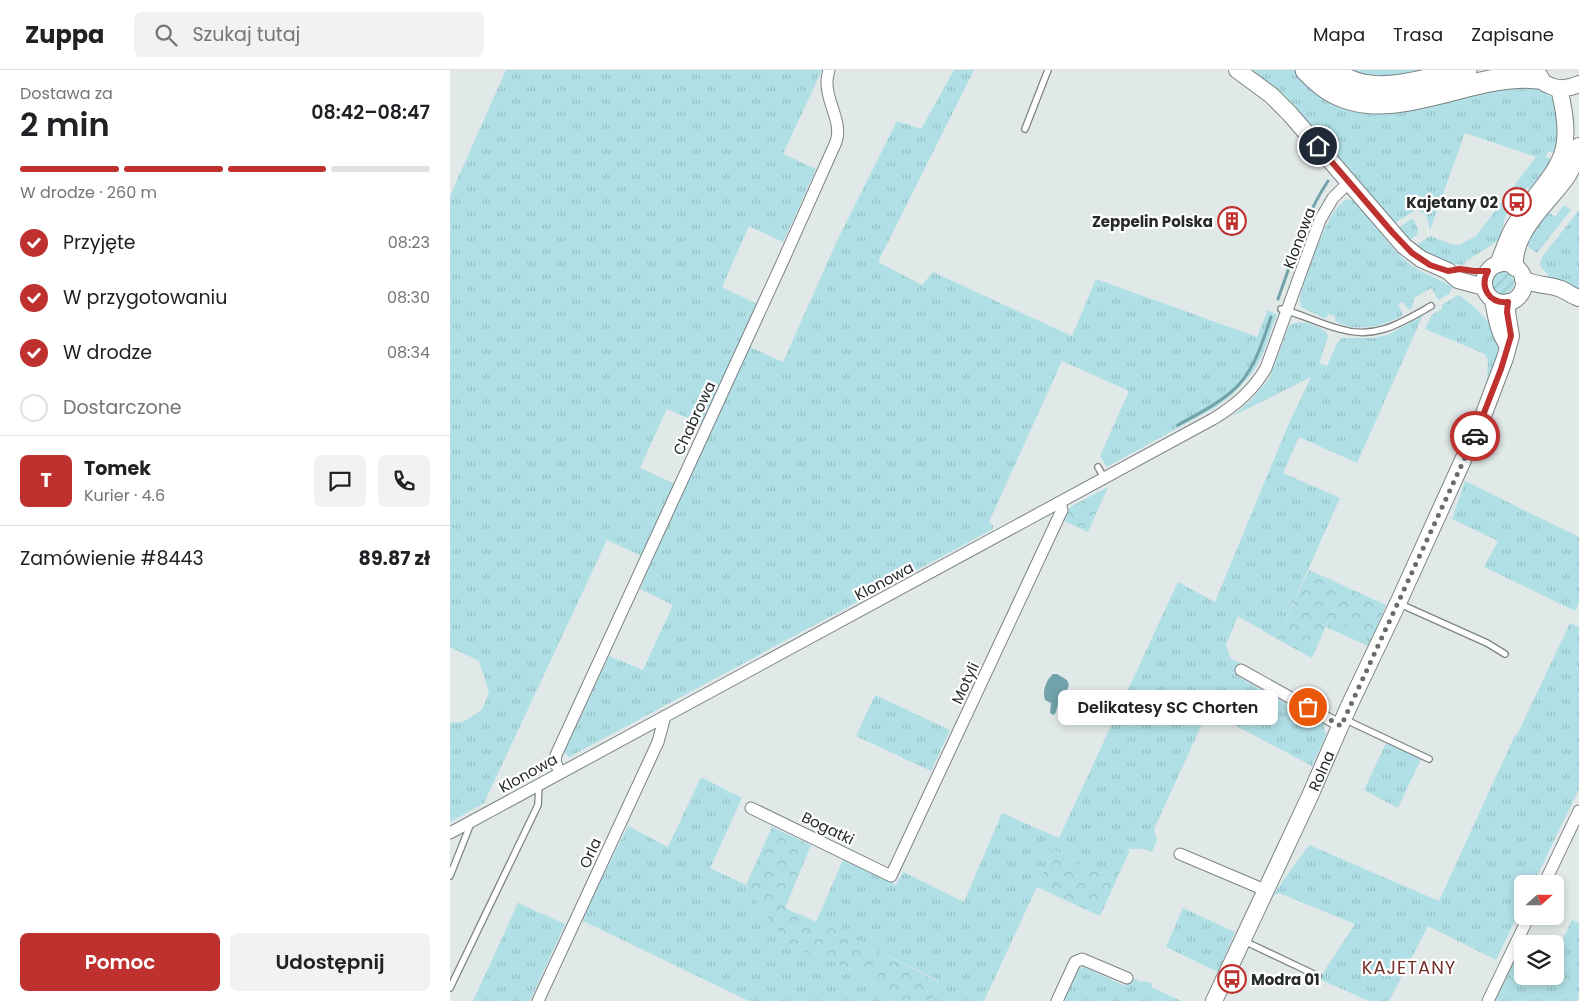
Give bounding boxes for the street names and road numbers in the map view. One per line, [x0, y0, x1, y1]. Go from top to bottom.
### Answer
street label: Klonowa [1278, 204, 1320, 272]
street label: Chabrowa [668, 378, 720, 458]
street label: Klonowa [851, 557, 917, 605]
street label: Motyli [946, 659, 984, 707]
street label: Rolna [1303, 747, 1339, 794]
street label: Klonowa [495, 748, 561, 798]
street label: Bogatki [798, 806, 858, 850]
street label: Orla [574, 834, 606, 872]

